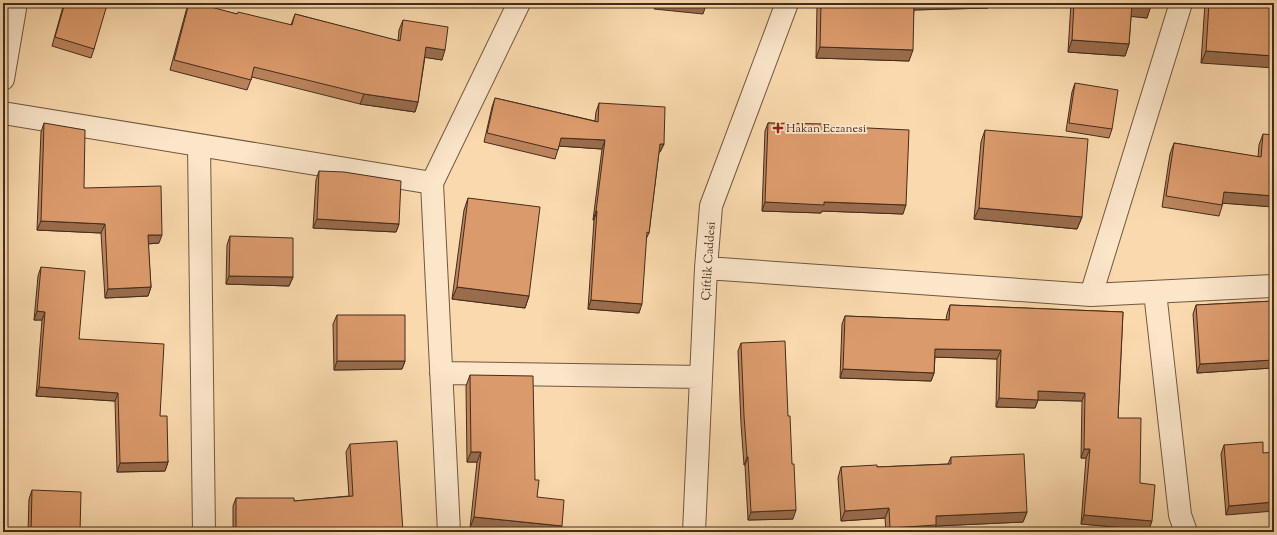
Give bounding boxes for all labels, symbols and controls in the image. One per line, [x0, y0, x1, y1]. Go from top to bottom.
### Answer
place label: Hakan Eczanesi [786, 120, 867, 138]
marker: Hakan Eczanesi [773, 123, 783, 133]
street label: Çiftlik Caddesi [697, 220, 721, 301]

